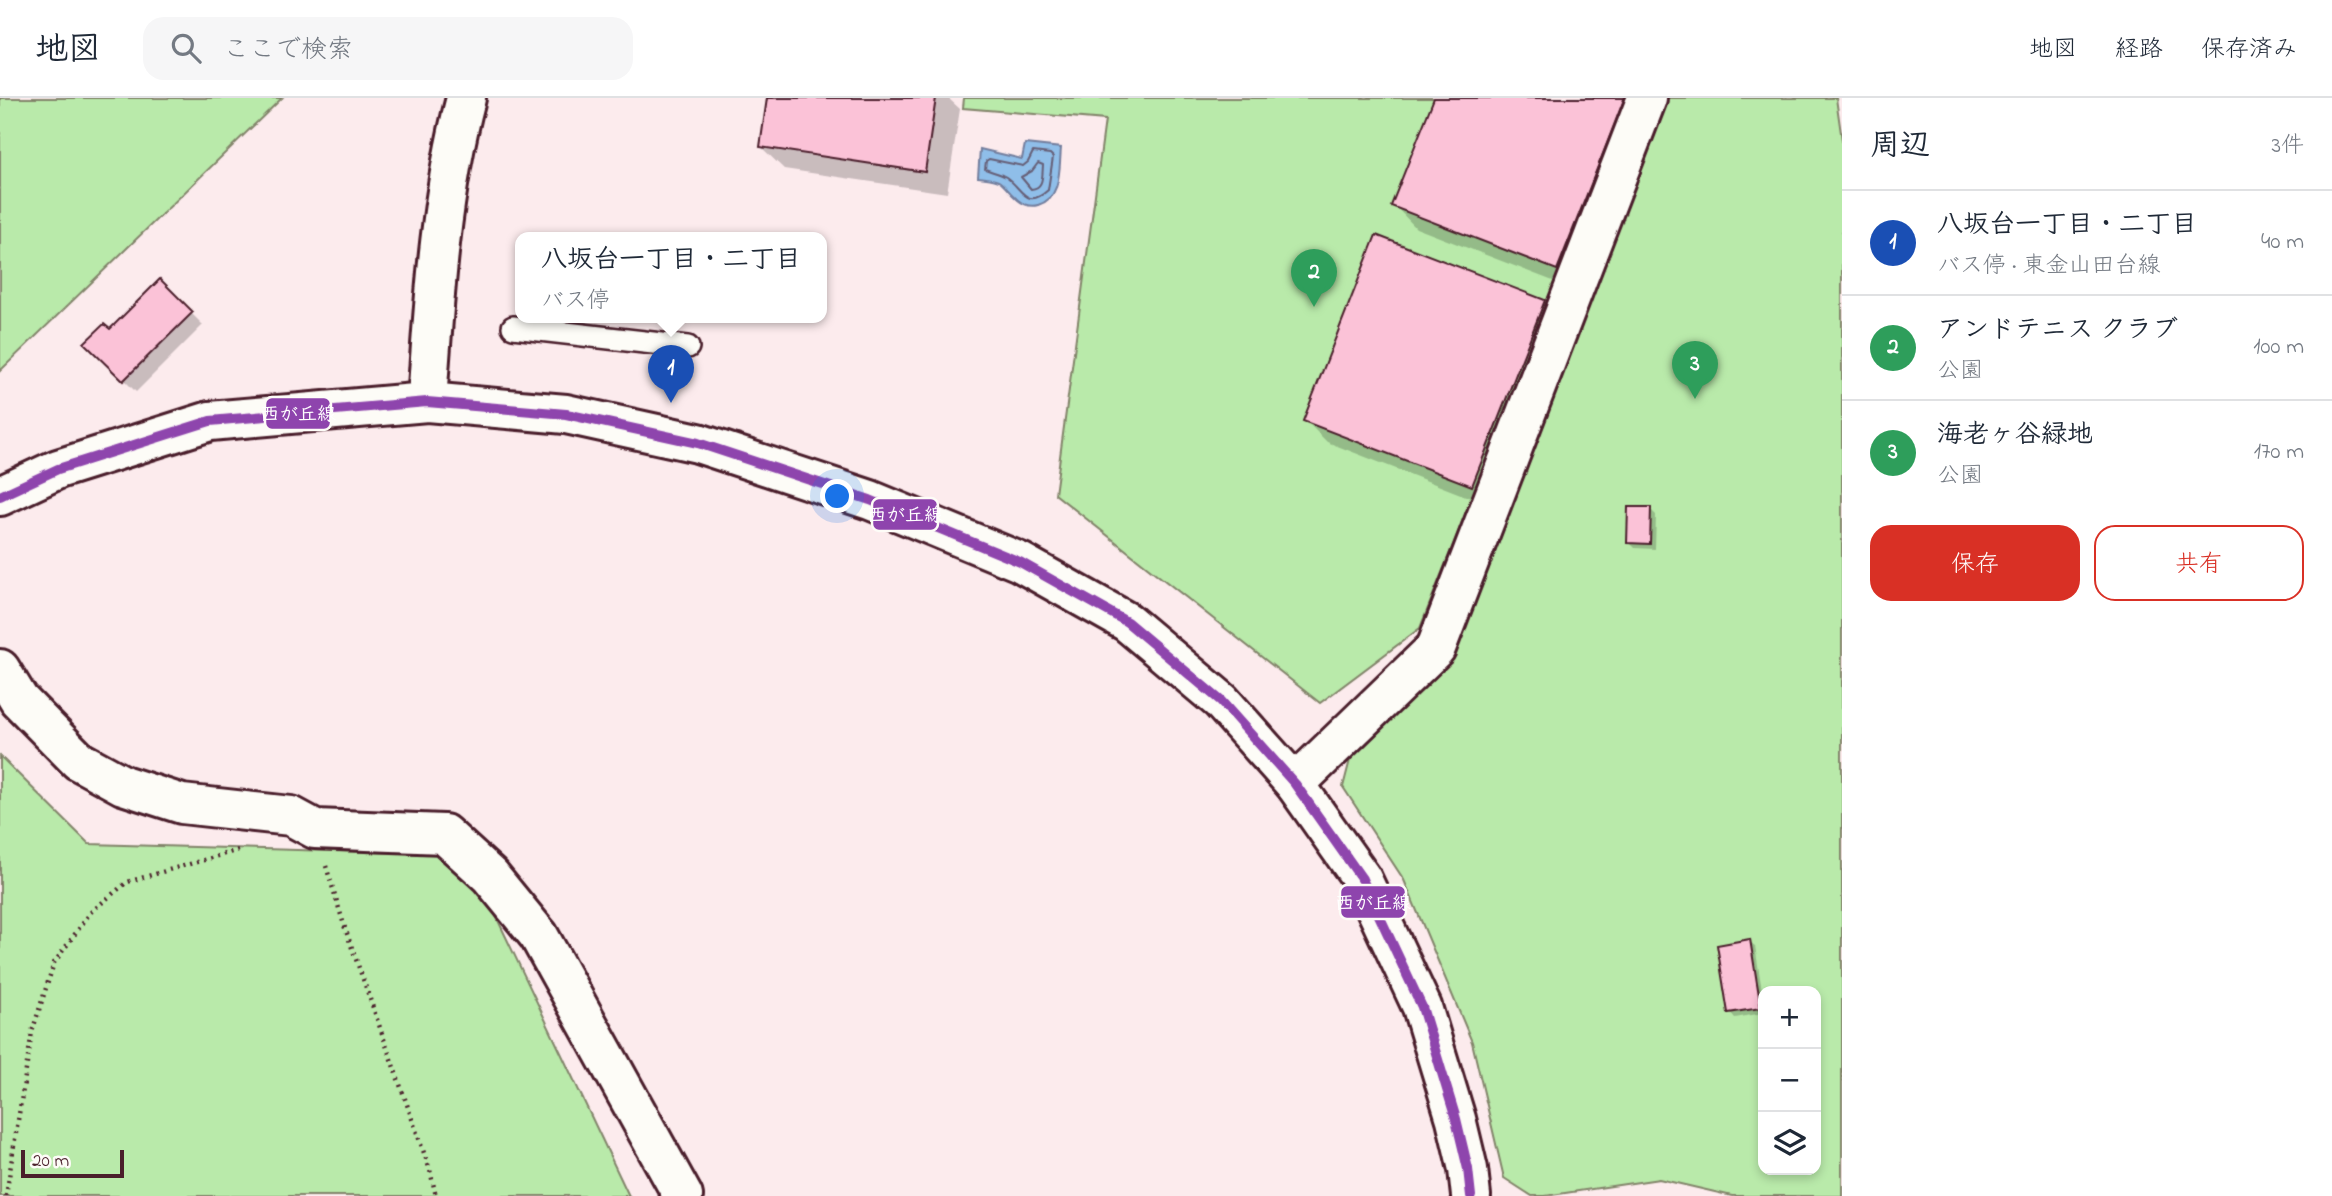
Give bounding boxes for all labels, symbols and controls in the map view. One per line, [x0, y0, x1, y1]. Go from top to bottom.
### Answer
search box [143, 17, 633, 80]
text: 地図 [35, 27, 101, 75]
icon: search [167, 29, 205, 67]
text: ここで検索 [223, 32, 353, 70]
text: 地図 [2029, 33, 2077, 68]
text: 経路 [2115, 33, 2163, 68]
text: 保存済み [2201, 33, 2297, 68]
text: 周辺 [1870, 125, 1930, 169]
text: 3件 [2272, 130, 2304, 163]
text: 八坂台一丁目・二丁目 [1937, 207, 2197, 245]
text: 1 [1889, 226, 1897, 259]
text: 40 m [2261, 226, 2304, 259]
popup [515, 232, 827, 323]
text: 八坂台一丁目・二丁目 [541, 242, 801, 280]
pin: 2 [1291, 249, 1337, 307]
text: バス停 · 東金山田台線 [1937, 250, 2160, 283]
text: バス停 [541, 285, 610, 318]
text: アンドテニス クラブ [1937, 312, 2178, 350]
text: 2 [1887, 331, 1899, 364]
text: 100 m [2253, 331, 2304, 364]
pin: 3 [1672, 341, 1718, 399]
pin: 1 [648, 345, 694, 403]
text: 公園 [1937, 355, 1983, 388]
line badge: 西が丘線 [265, 397, 331, 430]
text: 西が丘線 [260, 402, 336, 429]
text: 海老ヶ谷緑地 [1937, 417, 2093, 455]
text: 3 [1888, 436, 1898, 469]
text: 170 m [2254, 436, 2304, 469]
text: 公園 [1937, 460, 1983, 493]
your location [820, 479, 854, 513]
line badge: 西が丘線 [872, 498, 938, 531]
text: 西が丘線 [867, 503, 943, 530]
button: 保存 [1870, 525, 2080, 601]
button: 共有 [2094, 525, 2304, 601]
line badge: 西が丘線 [1340, 885, 1406, 919]
text: 西が丘線 [1335, 891, 1411, 918]
map controls [1758, 986, 1821, 1175]
button: + [1758, 986, 1821, 1049]
button: − [1758, 1049, 1821, 1112]
button: layers [1758, 1112, 1821, 1175]
scale bar [21, 1147, 124, 1179]
text: 20 m [32, 1148, 69, 1175]

